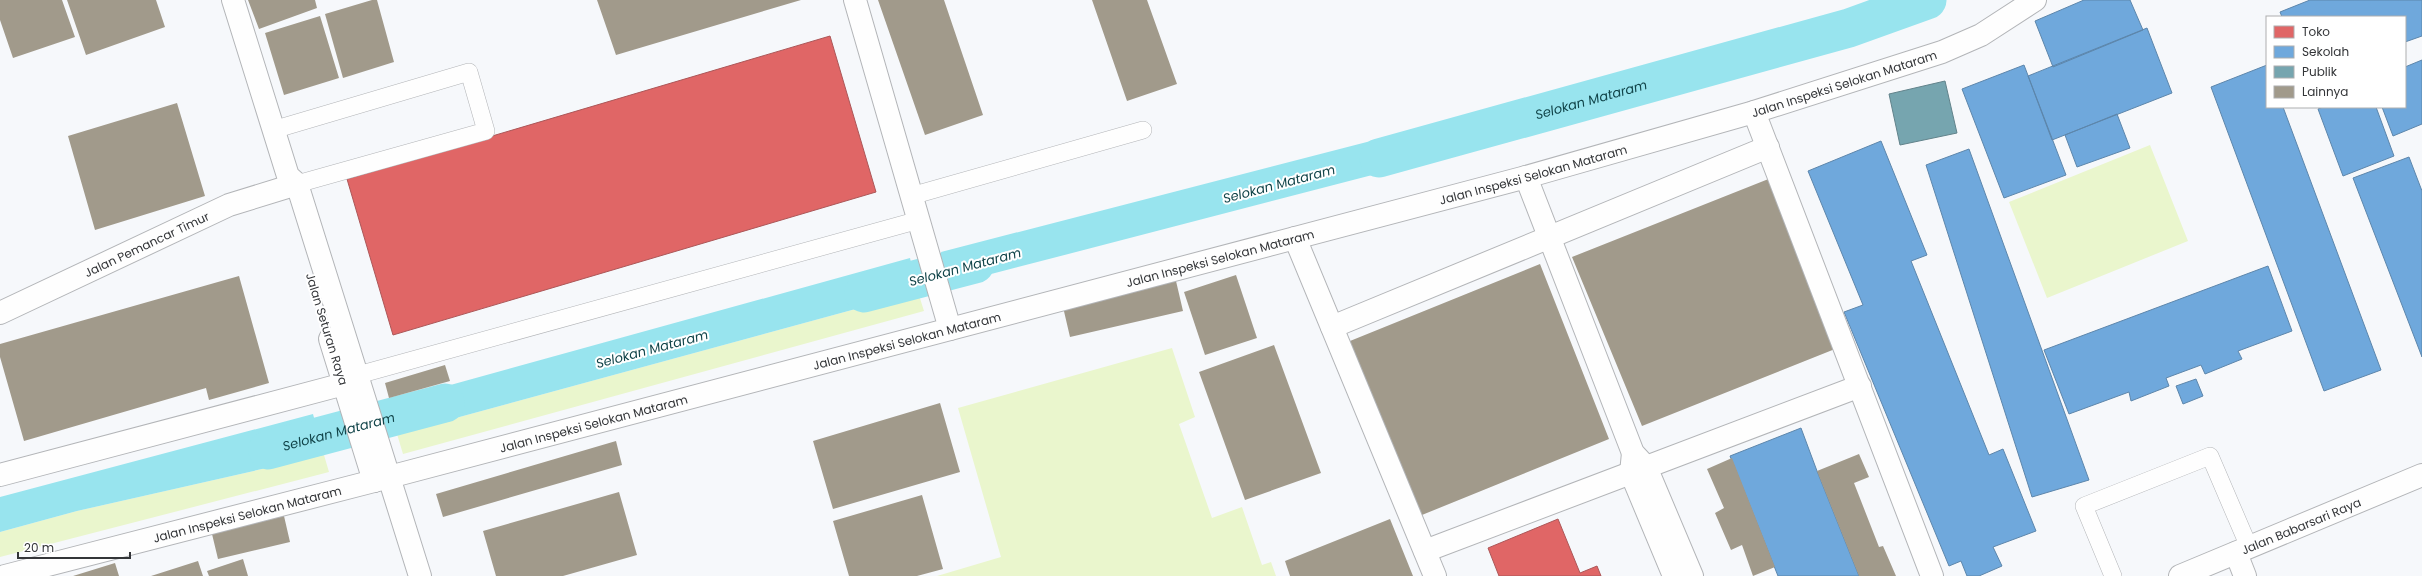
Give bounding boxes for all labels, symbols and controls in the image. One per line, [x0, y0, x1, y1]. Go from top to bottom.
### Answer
legend [2266, 16, 2406, 108]
text: Toko [2302, 23, 2330, 40]
text: Sekolah [2302, 43, 2349, 60]
street label: Jalan Inspeksi Selokan Mataram [1749, 46, 1939, 121]
text: Publik [2302, 63, 2338, 80]
water label: Selokan Mataram [1533, 75, 1649, 124]
text: Lainnya [2302, 83, 2348, 100]
street label: Jalan Inspeksi Selokan Mataram [1437, 140, 1629, 208]
water label: Selokan Mataram [1221, 160, 1337, 208]
street label: Jalan Pemancar Timur [81, 207, 212, 281]
street label: Jalan Inspeksi Selokan Mataram [1124, 225, 1316, 291]
water label: Selokan Mataram [907, 243, 1023, 291]
street label: Jalan Seturan Raya [302, 271, 352, 387]
street label: Jalan Inspeksi Selokan Mataram [811, 307, 1003, 373]
water label: Selokan Mataram [594, 325, 710, 373]
street label: Jalan Inspeksi Selokan Mataram [498, 390, 689, 456]
water label: Selokan Mataram [280, 407, 397, 455]
street label: Jalan Inspeksi Selokan Mataram [151, 481, 343, 546]
street label: Jalan Babarsari Raya [2239, 493, 2363, 558]
scale bar [18, 534, 130, 560]
text: 20 m [24, 539, 54, 556]

